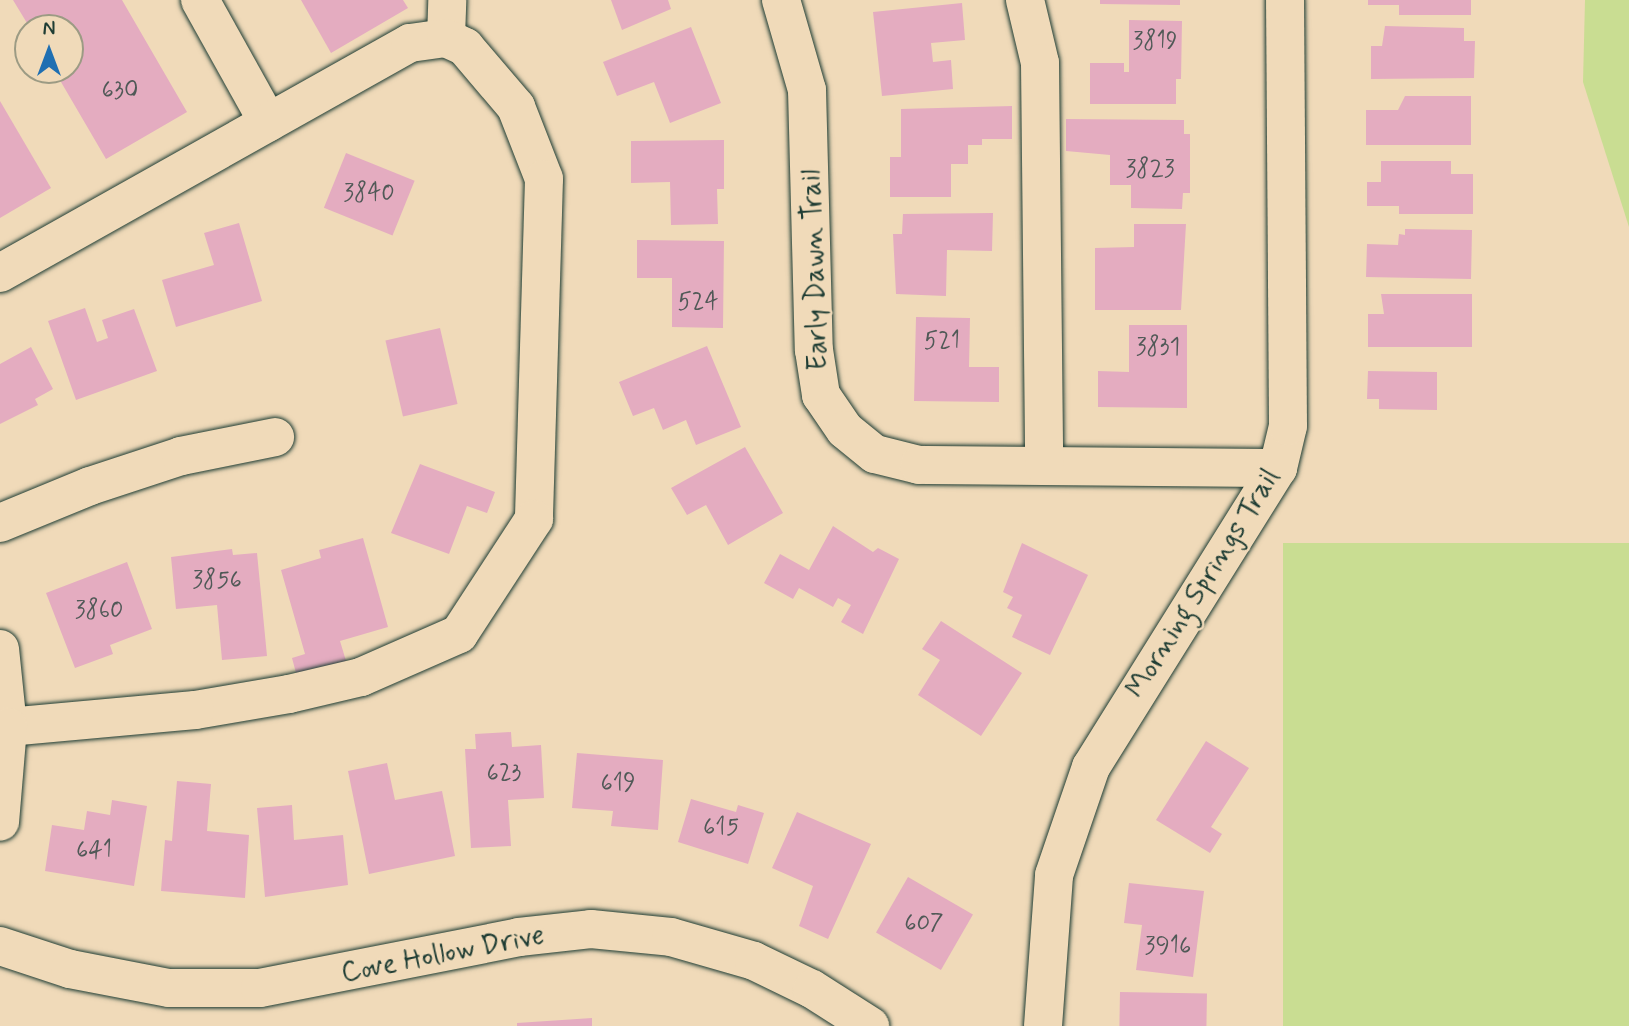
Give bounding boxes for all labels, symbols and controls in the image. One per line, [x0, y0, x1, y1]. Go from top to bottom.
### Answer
north arrow [14, 14, 84, 84]
text: N [43, 17, 55, 42]
house number: 3819 [1132, 28, 1178, 56]
house number: 630 [102, 77, 138, 105]
house number: 3823 [1125, 156, 1175, 184]
street label: Early Dawn Trail [796, 169, 836, 371]
house number: 3840 [343, 180, 395, 208]
house number: 524 [677, 289, 719, 317]
house number: 521 [924, 328, 960, 356]
house number: 3831 [1136, 334, 1180, 362]
street label: Morning Springs Trail [1122, 467, 1286, 701]
house number: 3856 [192, 567, 242, 595]
house number: 3860 [75, 597, 123, 625]
house number: 623 [487, 760, 521, 788]
house number: 619 [600, 770, 636, 798]
house number: 615 [703, 814, 739, 842]
house number: 641 [76, 837, 112, 865]
house number: 607 [904, 910, 944, 938]
street label: Cove Hollow Drive [339, 919, 547, 991]
house number: 3916 [1145, 933, 1191, 961]

